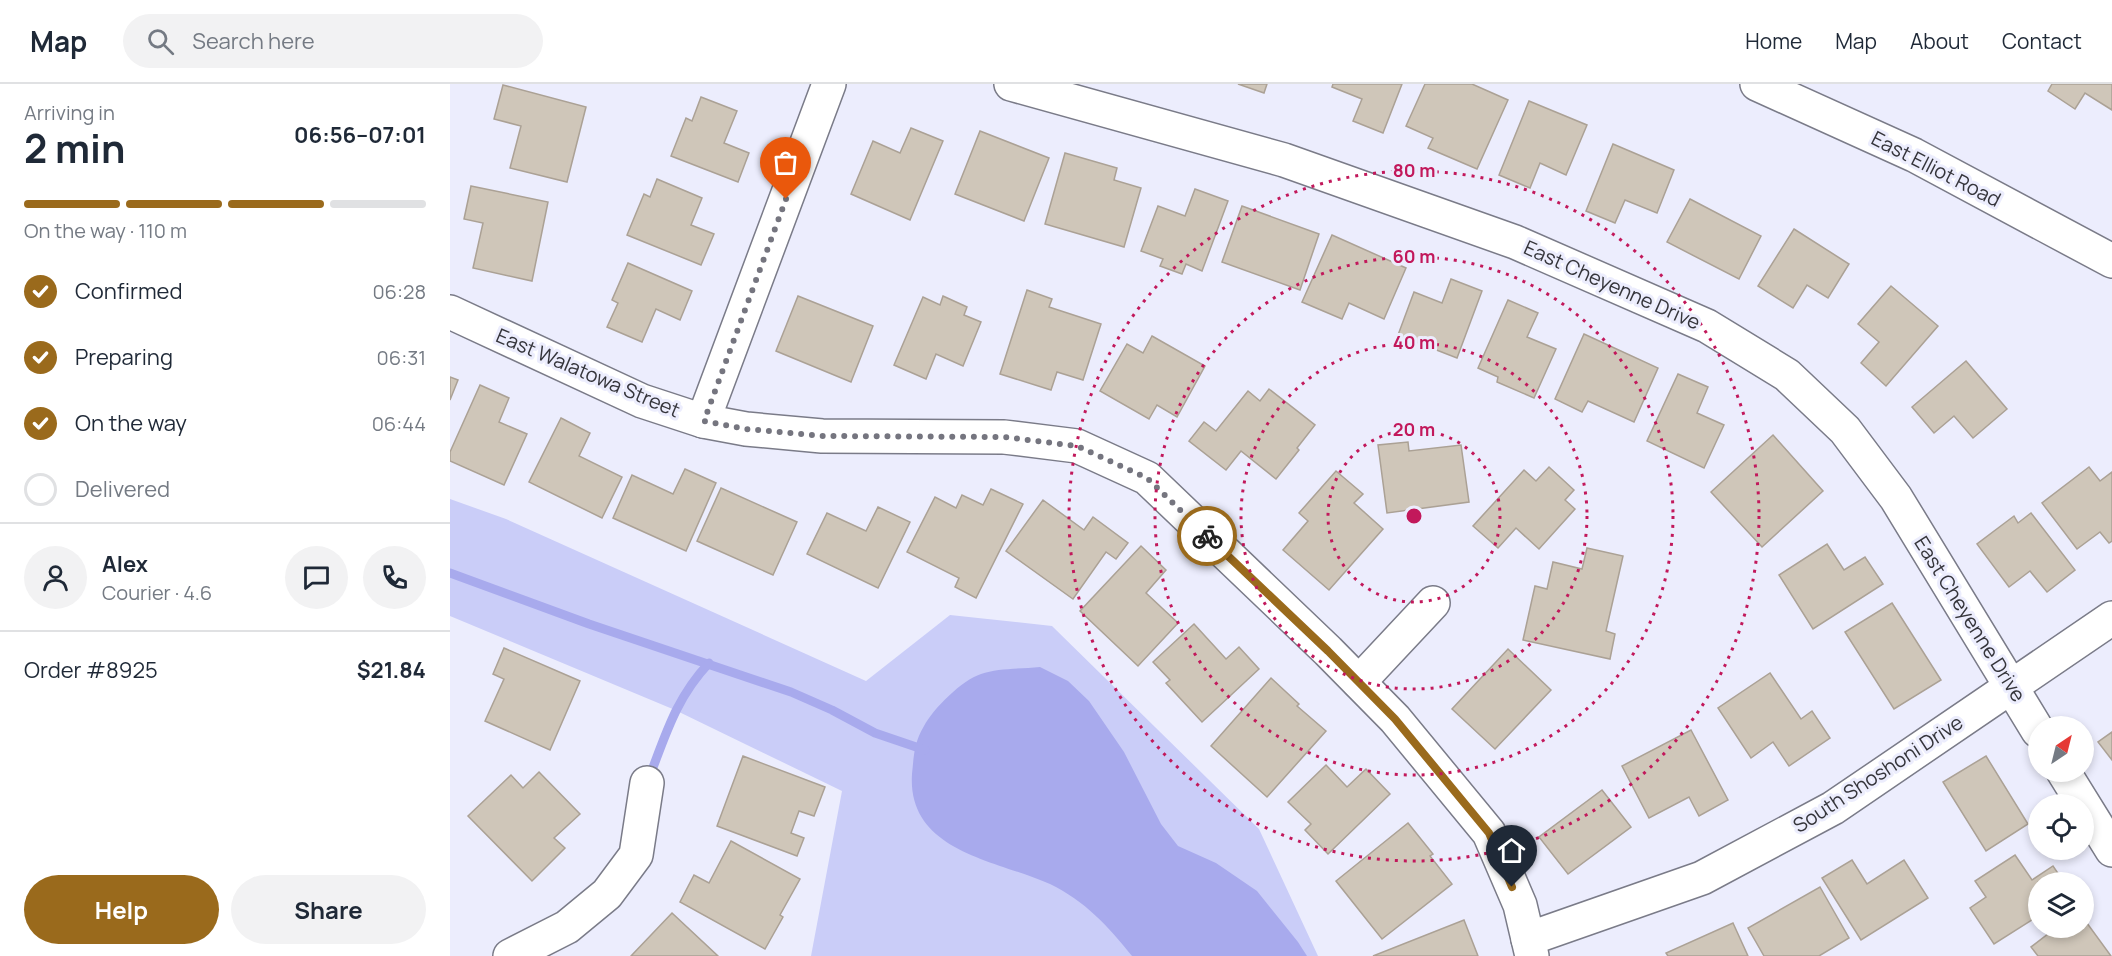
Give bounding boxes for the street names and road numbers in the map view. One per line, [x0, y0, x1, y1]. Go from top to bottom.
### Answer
street label: East Elliot Road [1867, 124, 2005, 213]
street label: East Cheyenne Drive [1520, 233, 1705, 336]
street label: East Walatowa Street [492, 322, 684, 424]
street label: East Cheyenne Drive [1909, 531, 2032, 707]
street label: South Shoshoni Drive [1788, 709, 1968, 839]

